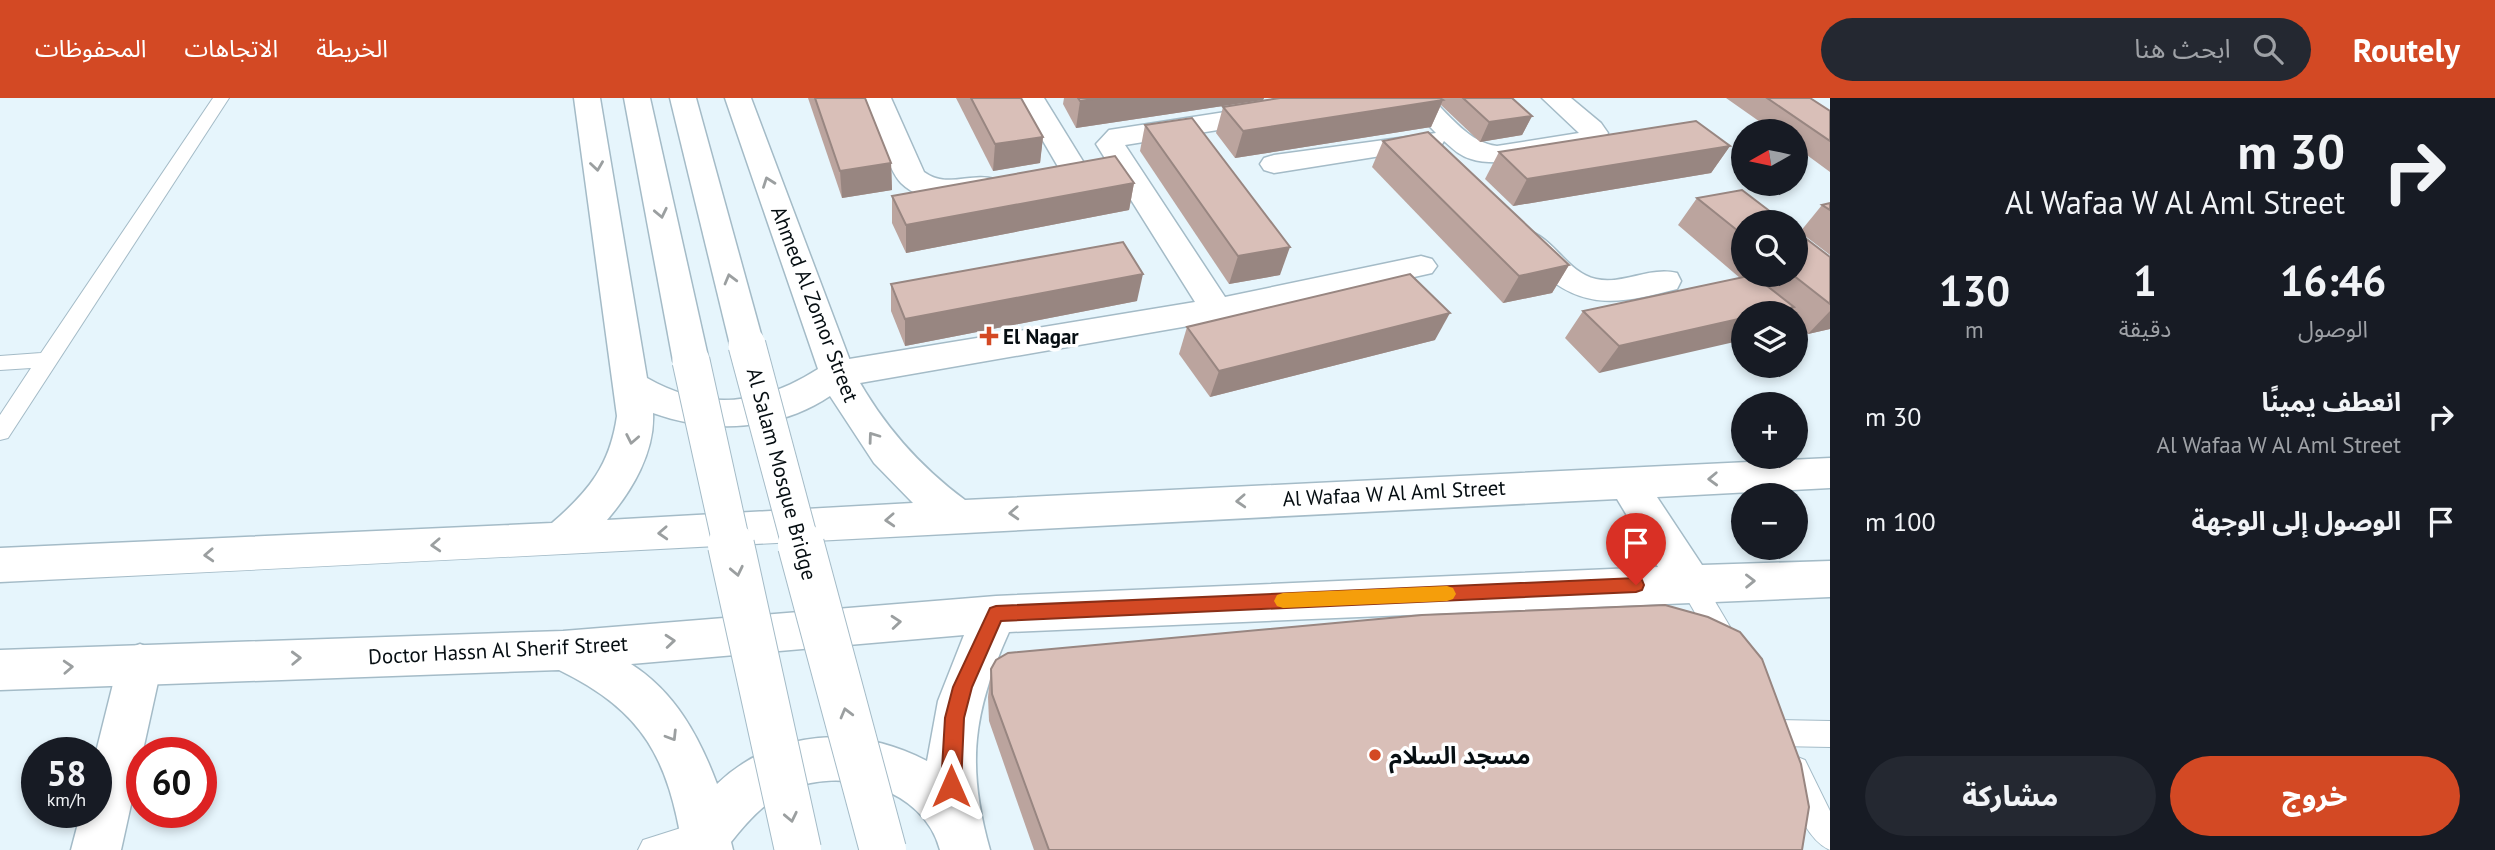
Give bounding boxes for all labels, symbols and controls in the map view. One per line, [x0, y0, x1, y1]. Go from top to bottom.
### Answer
search box [1821, 18, 2311, 81]
text: Routely [2353, 28, 2460, 71]
icon: search [2249, 30, 2287, 68]
text: ابحث هنا [2134, 32, 2231, 65]
text: المحفوظات [35, 33, 146, 64]
text: الاتجاهات [184, 33, 278, 64]
text: الخريطة [316, 33, 388, 64]
north arrow [1731, 119, 1808, 196]
map controls [1731, 119, 1808, 560]
text: 30 m [2238, 119, 2345, 183]
icon: right [2369, 126, 2460, 217]
one-way arrow [589, 160, 604, 171]
one-way arrow [762, 176, 776, 189]
text: Al Wafaa W Al Aml Street [2005, 181, 2345, 223]
street label: Ahmed Al Zomor Street [765, 202, 865, 406]
one-way arrow [652, 207, 667, 219]
button: search [1731, 210, 1808, 287]
text: 1 [2133, 253, 2157, 308]
text: 16:46 [2280, 253, 2386, 308]
text: 130 [1939, 263, 2010, 318]
one-way arrow [724, 273, 738, 285]
button: layers [1731, 301, 1808, 378]
text: دقيقة [2119, 314, 2171, 343]
text: الوصول [2298, 314, 2368, 343]
text: m [1965, 315, 1984, 344]
place label: El Nagar [1003, 323, 1079, 350]
marker: El Nagar [981, 328, 997, 344]
street label: Al Salam Mosque Bridge [741, 365, 823, 583]
text: انعطف يمينًا [2261, 385, 2401, 418]
button: + [1731, 392, 1808, 469]
icon: right [2422, 398, 2460, 436]
text: 30 m [1865, 400, 1921, 433]
text: Al Wafaa W Al Aml Street [2157, 430, 2401, 459]
one-way arrow [869, 432, 881, 445]
one-way arrow [625, 433, 640, 445]
one-way arrow [1707, 471, 1718, 487]
street label: Al Wafaa W Al Aml Street [1282, 474, 1506, 512]
button: − [1731, 483, 1808, 560]
one-way arrow [1235, 494, 1246, 509]
icon: arrive [2422, 503, 2460, 541]
text: الوصول إلى الوجهة [2192, 504, 2401, 537]
one-way arrow [1008, 505, 1019, 520]
text: 100 m [1865, 505, 1936, 538]
one-way arrow [884, 512, 895, 527]
pin [1606, 513, 1666, 585]
icon: arrive [1617, 524, 1655, 562]
one-way arrow [657, 526, 668, 541]
one-way arrow [430, 537, 441, 552]
one-way arrow [203, 548, 214, 563]
one-way arrow [729, 565, 744, 577]
one-way arrow [1745, 573, 1755, 589]
one-way arrow [891, 615, 902, 630]
street label: Doctor Hassn Al Sherif Street [367, 630, 629, 670]
one-way arrow [664, 634, 675, 649]
one-way arrow [290, 651, 301, 666]
one-way arrow [63, 659, 74, 674]
one-way arrow [840, 707, 854, 719]
one-way arrow [663, 729, 676, 742]
speed limit sign: 60 [126, 737, 217, 828]
place label: مسجد السلام [1389, 740, 1531, 774]
marker: مسجد السلام [1367, 747, 1383, 763]
position arrow [914, 749, 988, 823]
text: 58 [47, 750, 86, 796]
button: مشاركة [1865, 756, 2156, 836]
button: خروج [2170, 756, 2460, 836]
text: km/h [47, 788, 86, 811]
one-way arrow [783, 811, 797, 823]

